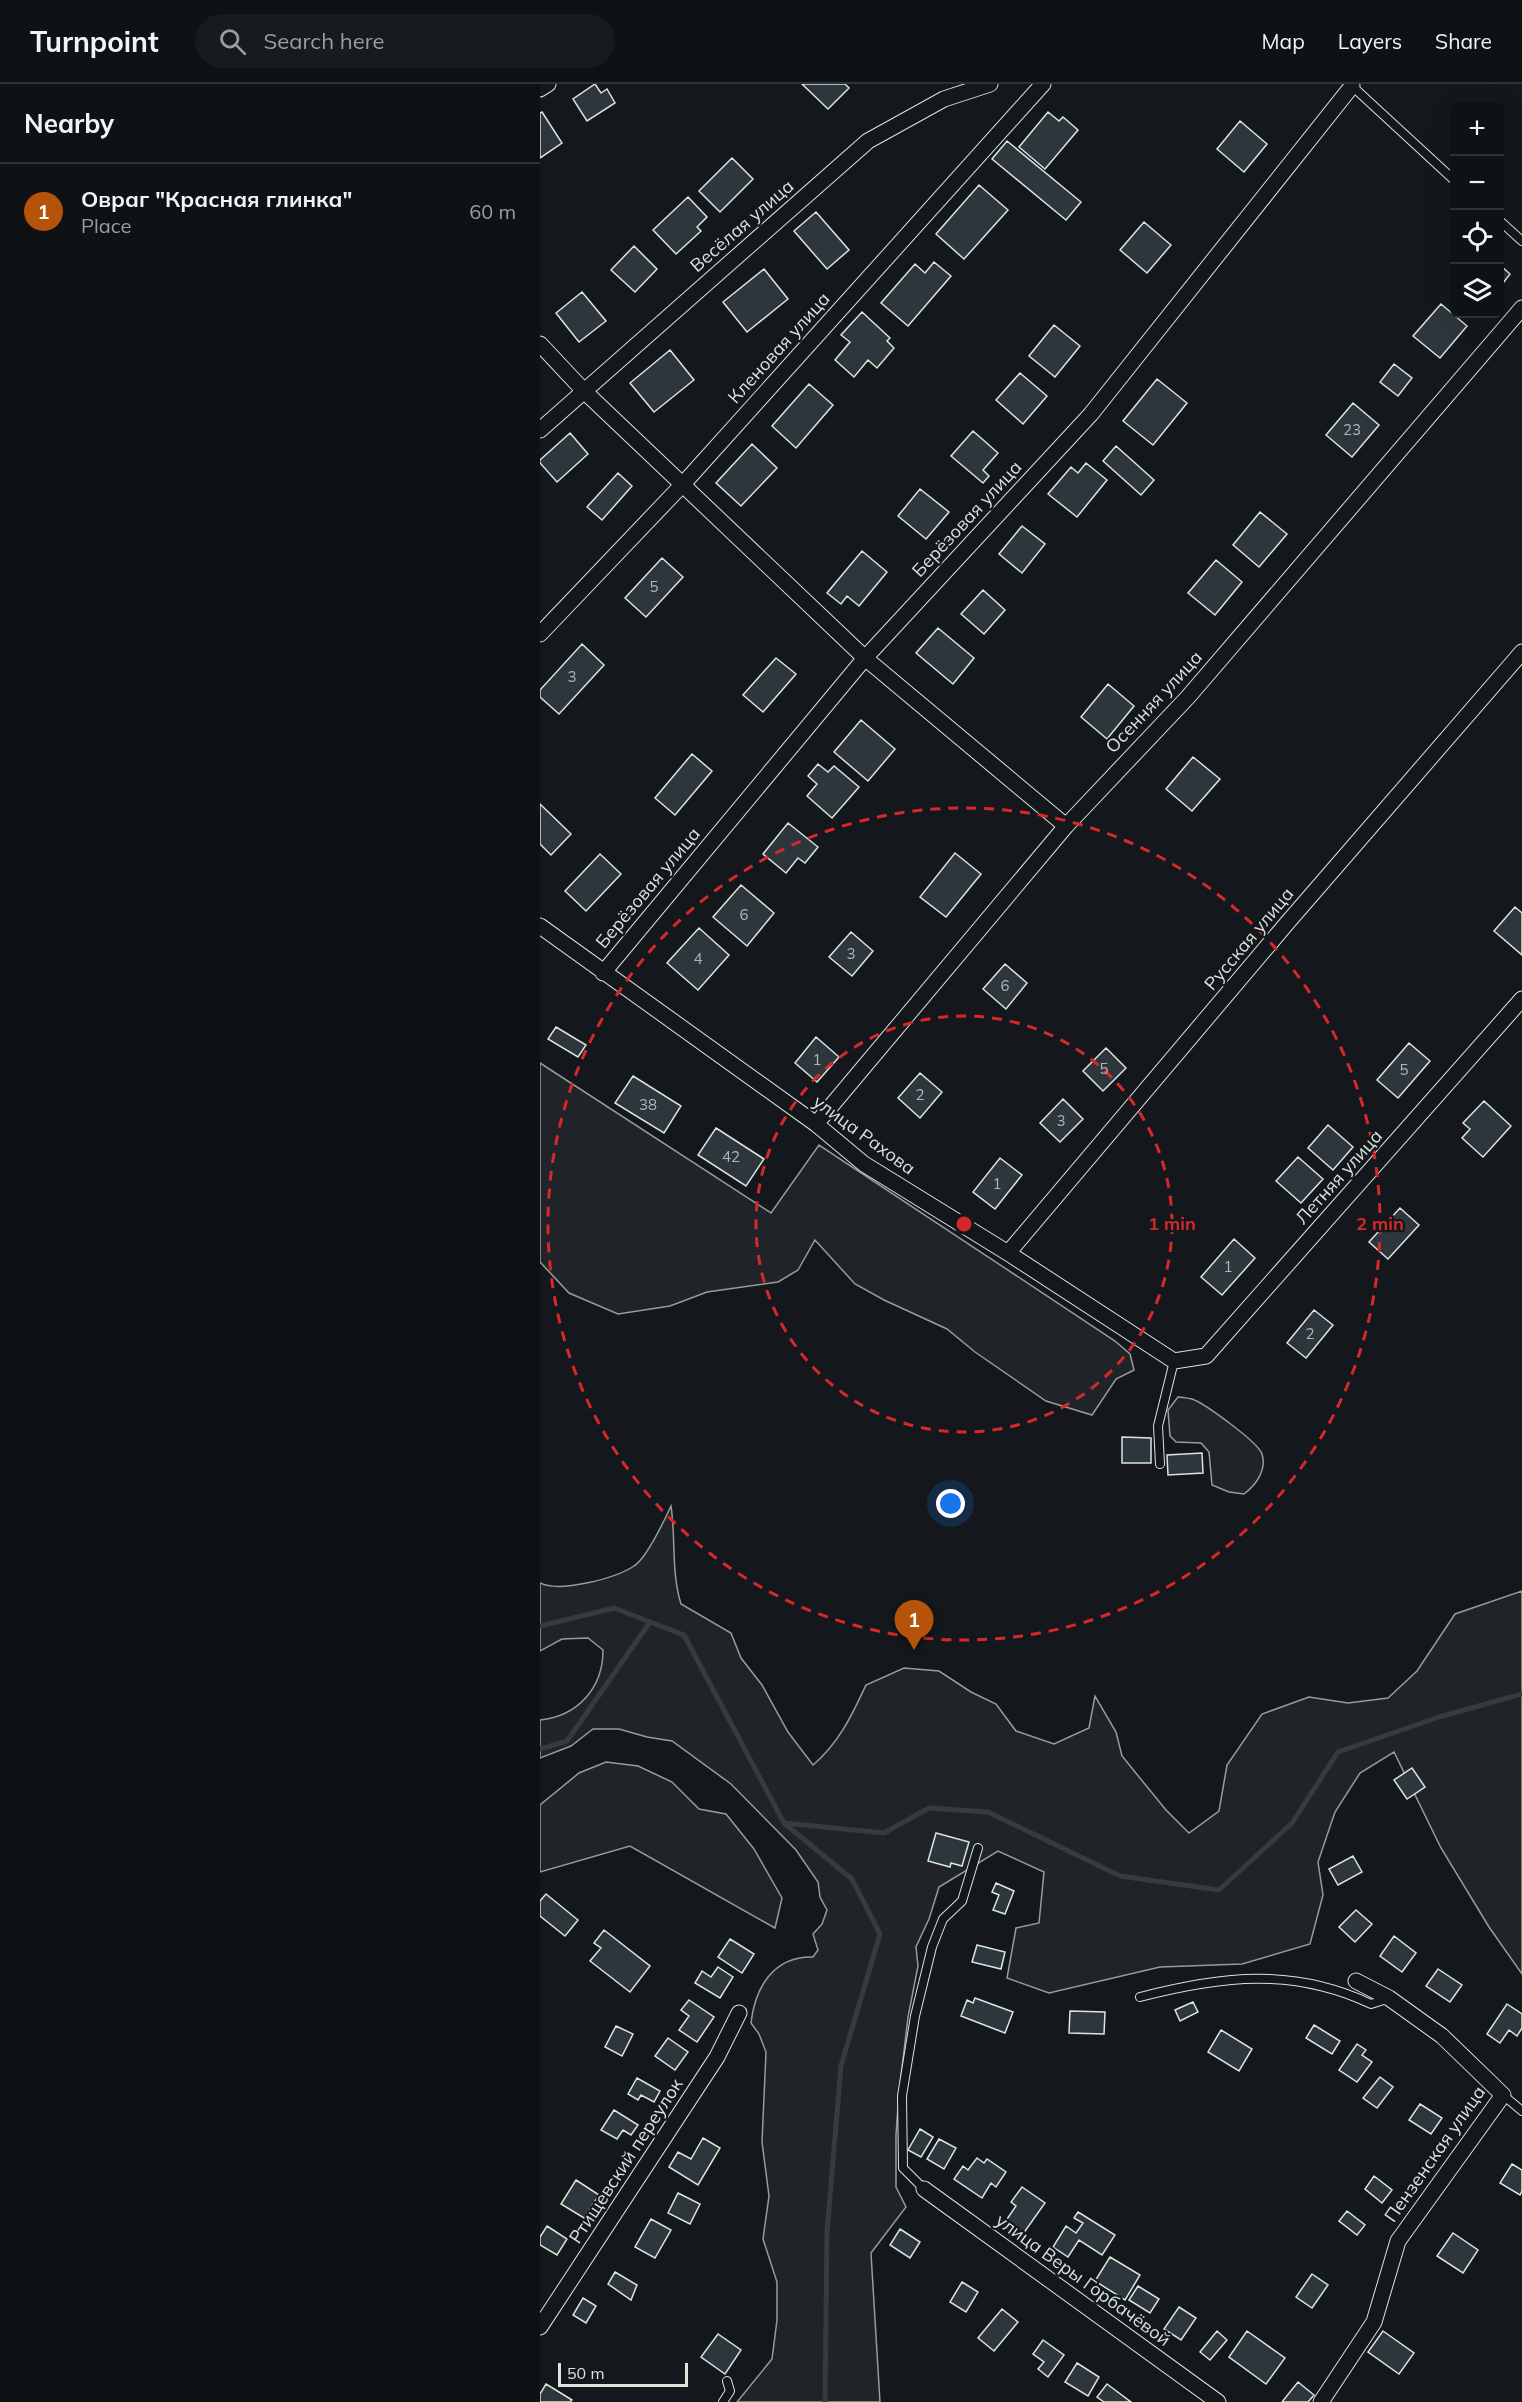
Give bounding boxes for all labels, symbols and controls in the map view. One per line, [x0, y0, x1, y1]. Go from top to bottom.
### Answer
search box [195, 14, 615, 68]
text: Turnpoint [30, 24, 159, 59]
icon: search [216, 25, 249, 58]
text: Search here [264, 27, 384, 55]
text: Map [1262, 28, 1305, 54]
text: Layers [1338, 28, 1402, 54]
text: Share [1435, 28, 1492, 54]
map controls [1450, 102, 1504, 318]
button: + [1450, 102, 1504, 156]
text: Nearby [24, 107, 114, 140]
button: − [1450, 156, 1504, 210]
street label: Весёлая улица [685, 174, 798, 277]
text: Овраг "Красная глинка" [81, 185, 352, 213]
text: 1 [38, 199, 50, 224]
text: 60 m [469, 199, 516, 224]
button: locate [1450, 210, 1504, 264]
text: Place [81, 213, 131, 238]
button: layers [1450, 264, 1504, 318]
street label: Кленовая улица [723, 287, 835, 408]
house number: 23 [1343, 420, 1361, 439]
street label: Берёзовая улица [907, 456, 1026, 582]
house number: 5 [649, 577, 659, 596]
street label: Осенняя улица [1100, 646, 1207, 758]
house number: 3 [567, 667, 577, 686]
street label: Берёзовая улица [590, 823, 705, 953]
street label: Русская улица [1199, 883, 1298, 995]
house number: 6 [739, 905, 749, 924]
house number: 3 [846, 944, 856, 963]
house number: 4 [693, 949, 703, 968]
house number: 6 [1000, 976, 1010, 995]
house number: 1 [812, 1050, 822, 1069]
house number: 5 [1099, 1059, 1109, 1078]
house number: 5 [1399, 1060, 1409, 1079]
house number: 2 [915, 1085, 925, 1104]
street label: улица Рахова [809, 1090, 920, 1179]
house number: 38 [639, 1095, 657, 1114]
house number: 3 [1056, 1111, 1066, 1130]
street label: Летняя улица [1290, 1125, 1387, 1229]
house number: 42 [722, 1147, 740, 1166]
house number: 1 [992, 1174, 1002, 1193]
text: 1 min [1148, 1212, 1196, 1235]
text: 2 min [1356, 1212, 1404, 1235]
centre of rings [954, 1214, 974, 1234]
house number: 1 [1223, 1257, 1233, 1276]
house number: 2 [1305, 1324, 1315, 1343]
your location [936, 1489, 965, 1518]
pin: 1 [894, 1600, 934, 1650]
street label: Ртищевский переулок [564, 2074, 688, 2248]
street label: Пензенская улица [1379, 2081, 1490, 2226]
street label: улица Веры Горбачёвой [991, 2208, 1175, 2351]
scale bar [558, 2360, 688, 2388]
text: 50 m [567, 2363, 604, 2383]

